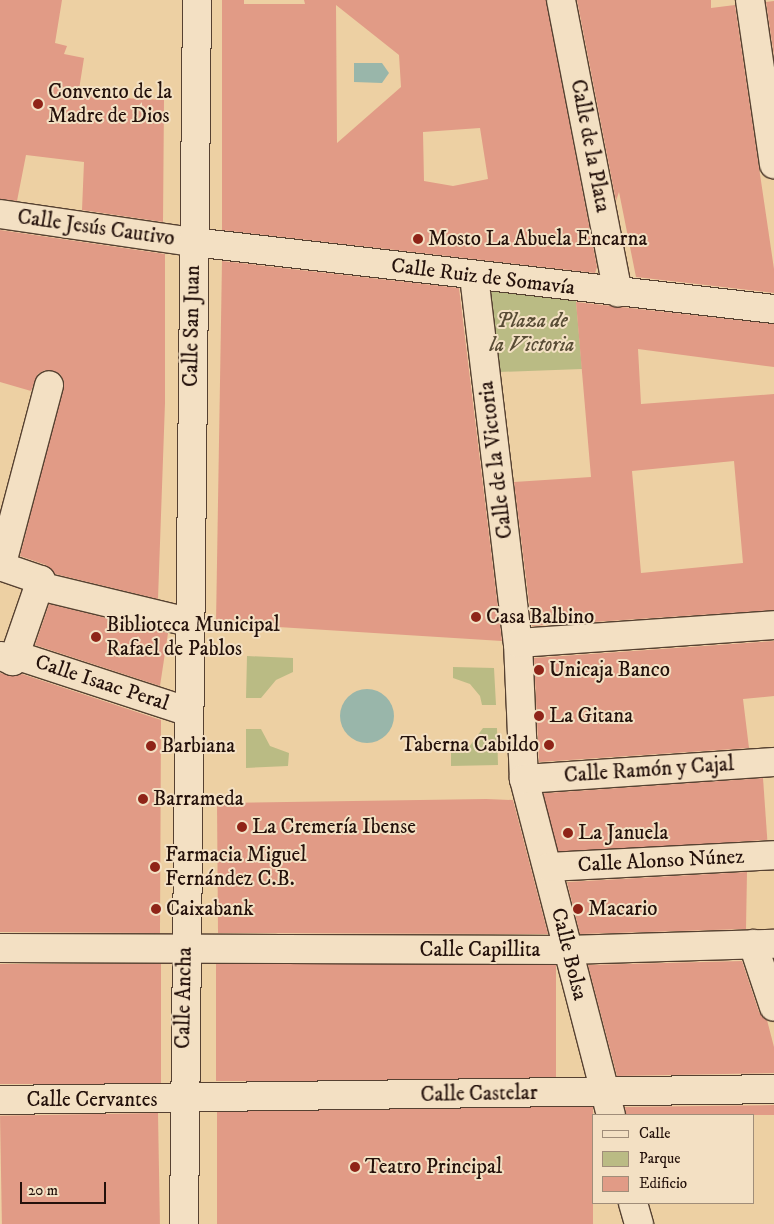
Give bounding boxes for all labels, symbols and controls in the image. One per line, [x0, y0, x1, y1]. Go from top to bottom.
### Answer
street label: Calle de la Plata [565, 77, 615, 215]
place label: Convento de la Madre de Dios [48, 79, 172, 129]
marker: Convento de la Madre de Dios [32, 98, 44, 110]
street label: Calle Jesús Cautivo [16, 204, 176, 252]
place label: Mosto La Abuela Encarna [428, 226, 647, 252]
marker: Mosto La Abuela Encarna [412, 233, 424, 245]
street label: Calle Ruiz de Somavía [390, 253, 576, 301]
street label: Calle San Juan [178, 265, 206, 387]
park label: Plaza de la Victoria [490, 308, 574, 358]
street label: Calle de la Victoria [474, 380, 518, 540]
place label: Casa Balbino [486, 604, 594, 630]
marker: Casa Balbino [470, 611, 482, 623]
place label: Biblioteca Municipal Rafael de Pablos [106, 612, 280, 662]
marker: Biblioteca Municipal Rafael de Pablos [90, 631, 102, 643]
street label: Calle Isaac Peral [32, 649, 172, 717]
place label: Unicaja Banco [549, 657, 670, 683]
marker: Unicaja Banco [533, 664, 545, 676]
place label: La Gitana [549, 703, 633, 729]
marker: La Gitana [533, 710, 545, 722]
place label: Taberna Cabildo [400, 732, 539, 758]
place label: Barbiana [161, 733, 235, 759]
marker: Taberna Cabildo [543, 739, 555, 751]
marker: Barbiana [145, 740, 157, 752]
street label: Calle Ramón y Cajal [563, 751, 735, 789]
place label: Barrameda [153, 786, 244, 812]
marker: Barrameda [137, 793, 149, 805]
place label: La Cremería Ibense [252, 814, 416, 840]
place label: La Januela [578, 820, 668, 846]
marker: La Cremería Ibense [236, 821, 248, 833]
marker: La Januela [562, 827, 574, 839]
place label: Farmacia Miguel Fernández C.B. [165, 842, 307, 892]
street label: Calle Alonso Núnez [577, 844, 745, 878]
marker: Farmacia Miguel Fernández C.B. [149, 861, 161, 873]
place label: Caixabank [166, 896, 254, 922]
place label: Macario [588, 896, 658, 922]
marker: Caixabank [150, 903, 162, 915]
marker: Macario [572, 903, 584, 915]
street label: Calle Bolsa [545, 905, 593, 1003]
street label: Calle Capillita [419, 937, 541, 963]
street label: Calle Ancha [171, 947, 197, 1049]
street label: Calle Castelar [420, 1080, 538, 1108]
street label: Calle Cervantes [27, 1087, 157, 1113]
legend [592, 1114, 754, 1204]
text: Calle [639, 1124, 671, 1143]
text: Parque [639, 1149, 680, 1168]
place label: Teatro Principal [365, 1154, 502, 1180]
marker: Teatro Principal [349, 1161, 361, 1173]
scale bar [22, 1172, 109, 1204]
text: Edificio [639, 1174, 687, 1193]
text: 20 m [28, 1181, 58, 1200]

